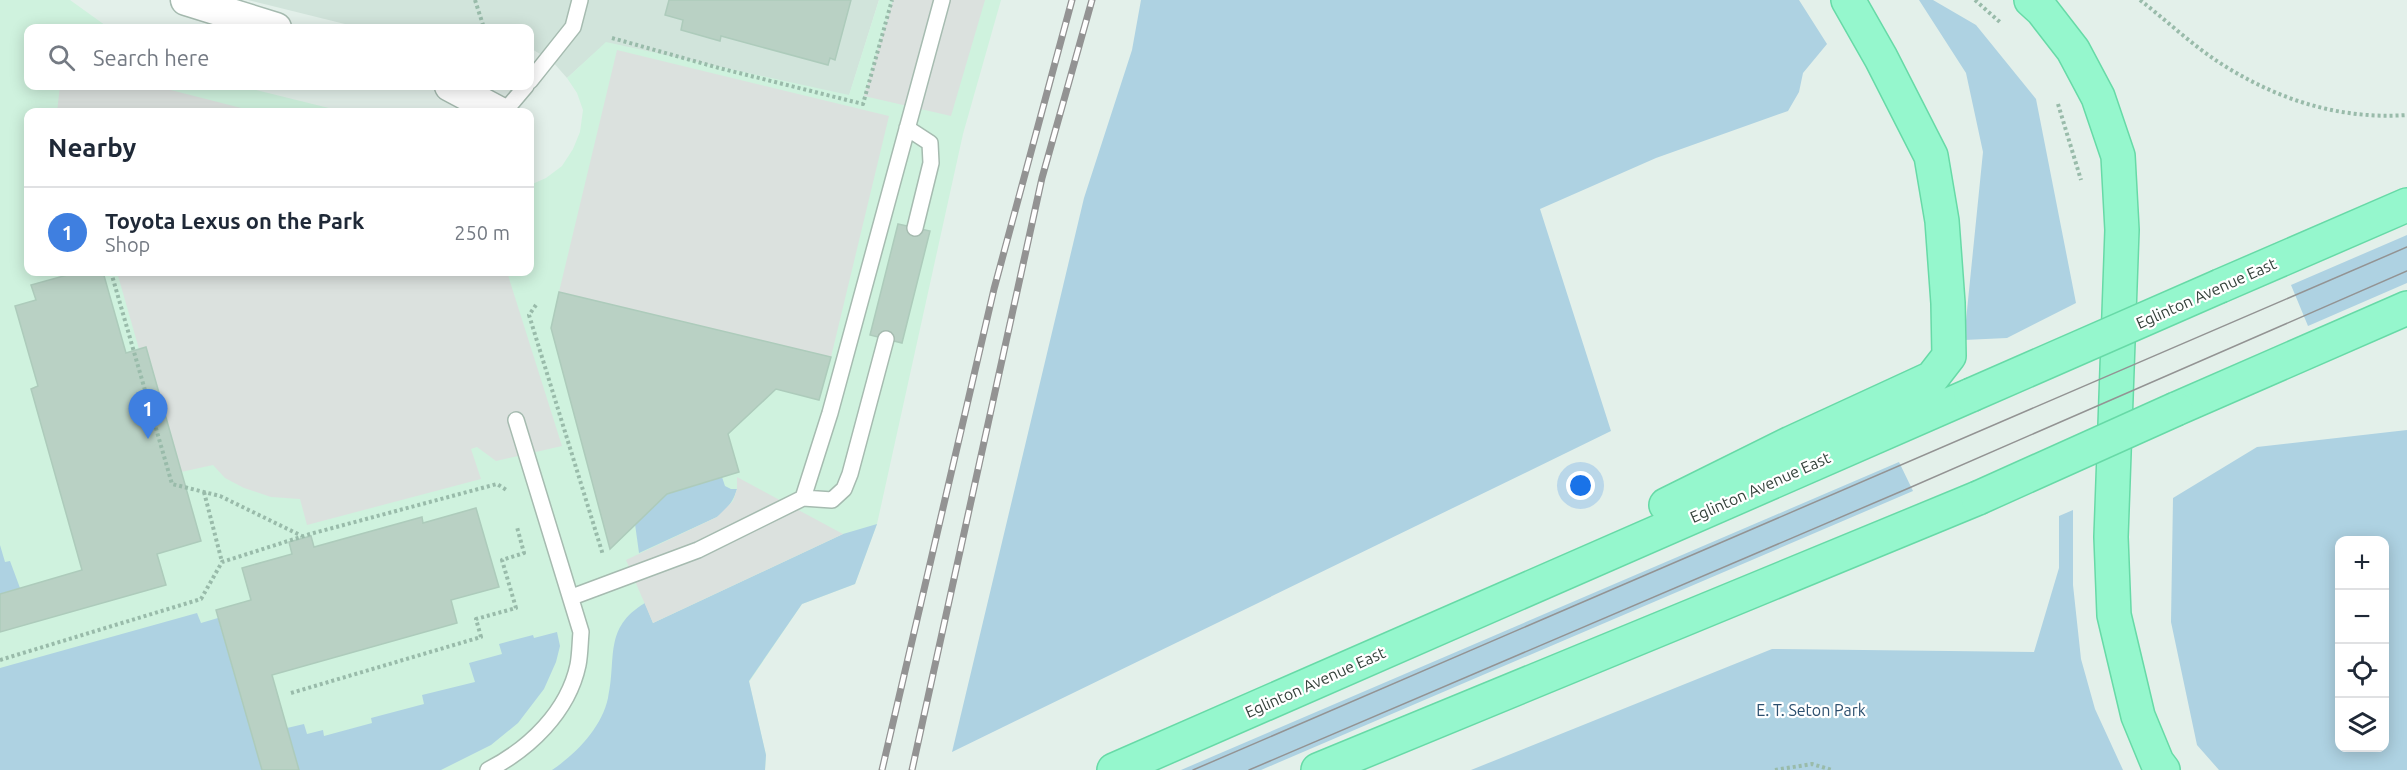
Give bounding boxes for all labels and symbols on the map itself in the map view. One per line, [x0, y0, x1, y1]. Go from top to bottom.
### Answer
street label: Eglinton Avenue East [2133, 254, 2280, 332]
pin: 1 [128, 390, 168, 439]
street label: Eglinton Avenue East [1687, 448, 1834, 526]
your location [1566, 471, 1595, 500]
street label: Eglinton Avenue East [1242, 643, 1389, 721]
park label: E. T. Seton Park [1756, 701, 1866, 719]

